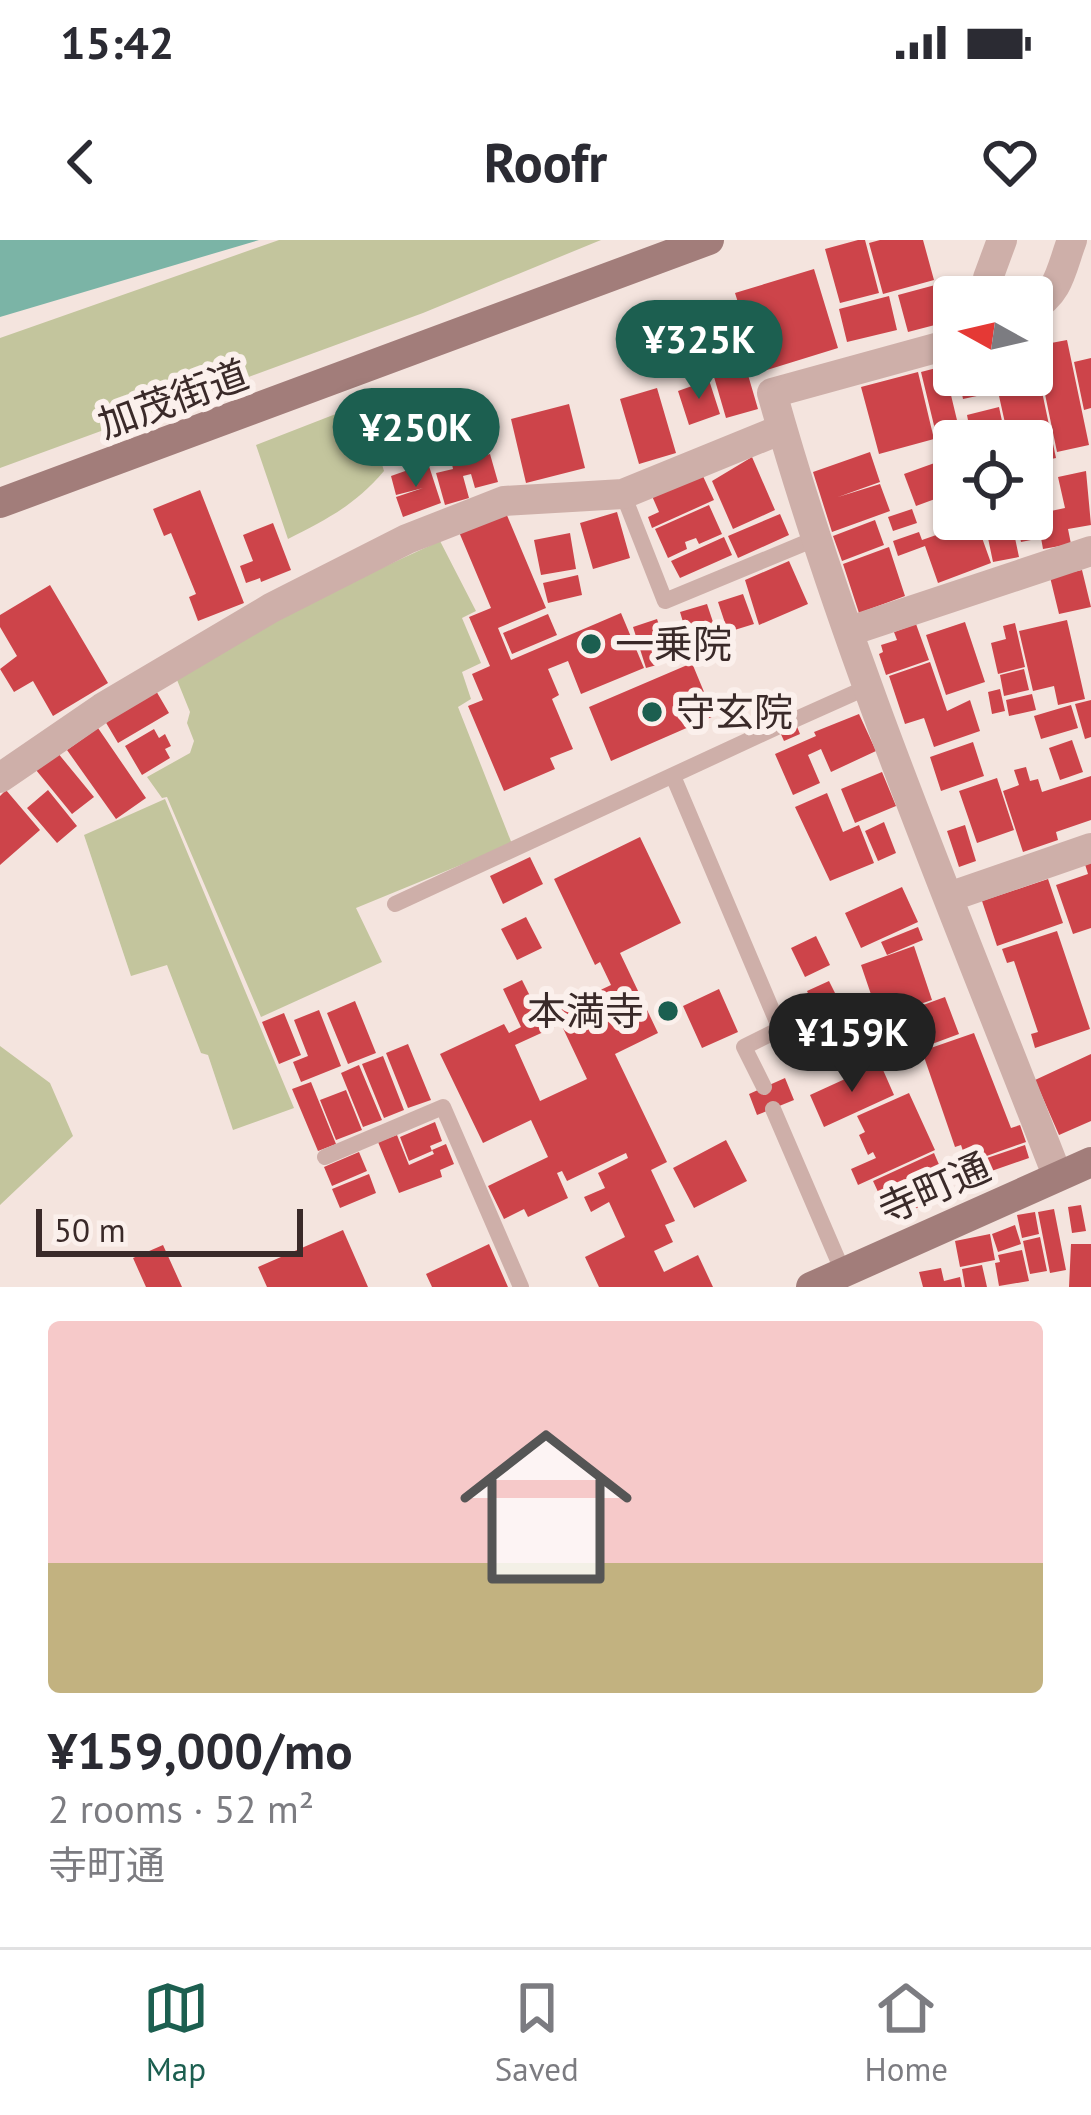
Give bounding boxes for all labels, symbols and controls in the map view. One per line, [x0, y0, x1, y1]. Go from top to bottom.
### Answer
text: 15:42 [60, 13, 174, 71]
text: Roofr [484, 127, 607, 197]
icon: back [48, 129, 114, 195]
icon: heart [977, 129, 1043, 195]
north arrow [933, 276, 1053, 396]
map controls [933, 276, 1053, 540]
pin: ¥325K [615, 300, 783, 402]
text: ¥325K [643, 313, 755, 364]
street label: 加茂街道 [91, 348, 255, 449]
pin: ¥250K [332, 388, 500, 490]
text: ¥250K [360, 401, 472, 452]
button: locate [933, 420, 1053, 540]
place label: 一乗院 [615, 618, 732, 669]
marker: 一乗院 [578, 631, 604, 657]
place label: 守玄院 [676, 686, 793, 737]
marker: 守玄院 [639, 699, 665, 725]
place label: 本満寺 [527, 985, 644, 1036]
pin: ¥159K [768, 993, 936, 1095]
marker: 本満寺 [655, 998, 681, 1024]
text: ¥159K [796, 1006, 908, 1057]
street label: 寺町通 [870, 1140, 998, 1235]
scale bar [36, 1203, 303, 1256]
text: 50 m [54, 1208, 126, 1251]
icon: home [438, 1399, 654, 1615]
text: ¥159,000/mo [48, 1717, 353, 1783]
text: 2 rooms · 52 m² [48, 1783, 314, 1834]
text: 寺町通 [48, 1839, 165, 1890]
tab: Map [143, 1975, 209, 2090]
tab: Saved [495, 1975, 579, 2090]
tab: Home [865, 1975, 948, 2090]

